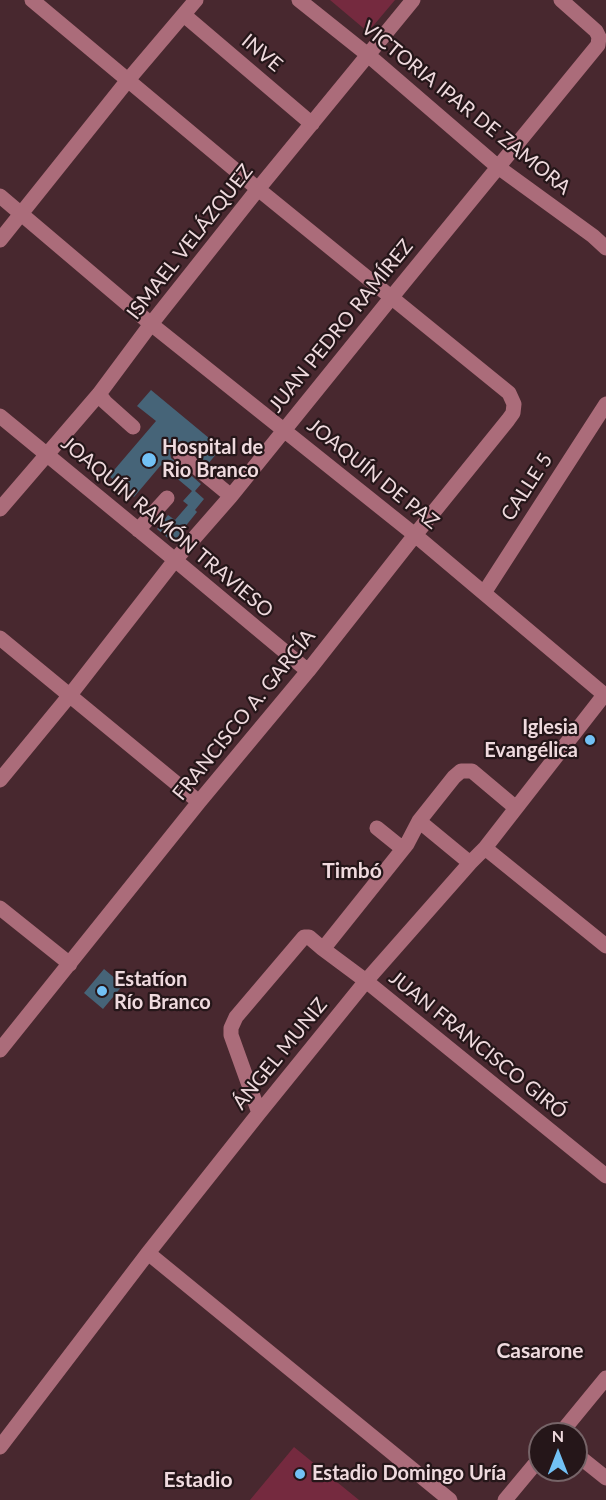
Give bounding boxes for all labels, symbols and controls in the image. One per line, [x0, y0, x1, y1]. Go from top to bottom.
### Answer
street label: VICTORIA IPAR DE ZAMORA [356, 16, 576, 200]
street label: INVE [237, 29, 287, 77]
street label: ISMAEL VELÁZQUEZ [122, 160, 258, 324]
street label: JUAN PEDRO RAMÍREZ [264, 235, 418, 417]
street label: JOAQUÍN DE PAZ [302, 414, 444, 534]
street label: JOAQUÍN RAMÓN TRAVIESO [56, 431, 278, 623]
place label: Hospital de Rio Branco [162, 436, 263, 483]
street label: CALLE 5 [496, 449, 558, 525]
marker: Hospital de Rio Branco [140, 451, 158, 469]
street label: FRANCISCO A. GARCÍA [168, 625, 320, 805]
place label: Iglesia Evangélica [484, 716, 578, 763]
marker: Iglesia Evangélica [583, 733, 597, 747]
district label: Timbó [322, 858, 382, 884]
street label: JUAN FRANCISCO GIRÓ [384, 966, 572, 1124]
place label: Estatíon Río Branco [114, 968, 211, 1015]
marker: Estatíon Río Branco [95, 984, 109, 998]
street label: ÁNGEL MUNIZ [228, 993, 332, 1115]
district label: Casarone [496, 1338, 584, 1364]
north arrow [528, 1422, 588, 1482]
text: N [552, 1426, 564, 1445]
place label: Estadio Domingo Uría [312, 1462, 506, 1486]
district label: Estadio [164, 1467, 232, 1493]
marker: Estadio Domingo Uría [293, 1467, 307, 1481]

